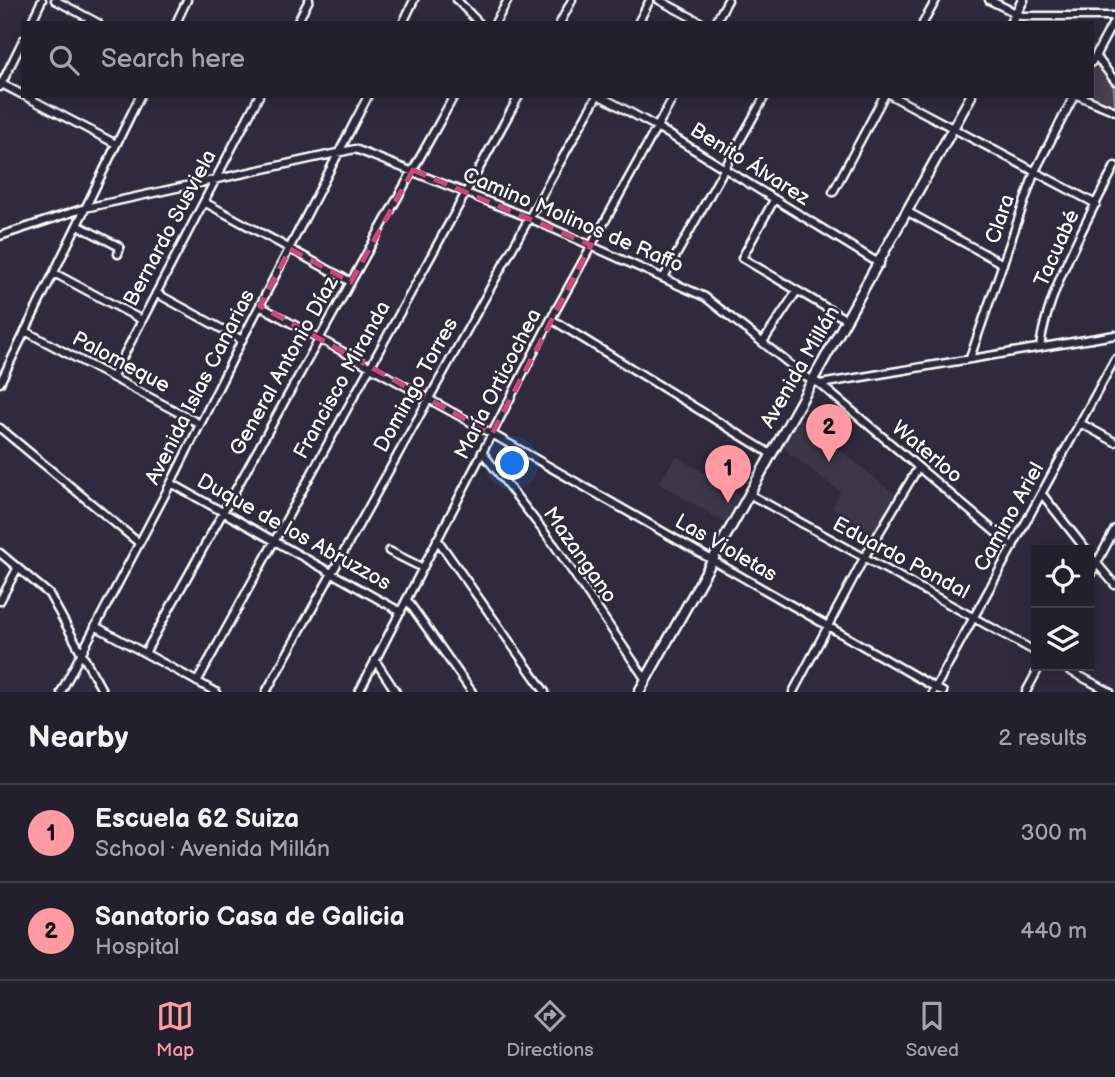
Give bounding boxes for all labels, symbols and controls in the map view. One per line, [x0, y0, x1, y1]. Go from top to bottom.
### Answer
search box [21, 21, 1094, 98]
icon: search [45, 41, 83, 79]
text: Search here [101, 44, 245, 75]
street label: Benito Álvarez [686, 117, 815, 211]
street label: Bernardo Susviela [118, 146, 222, 310]
street label: Camino Molinos de Raffo [459, 162, 687, 278]
street label: Clara [980, 191, 1020, 247]
street label: Tacuabé [1029, 205, 1085, 290]
street label: General Antonio Díaz [224, 271, 344, 460]
street label: Avenida Islas Canarias [140, 285, 260, 489]
street label: Francisco Miranda [288, 297, 396, 463]
street label: Avenida Millán [755, 301, 845, 433]
street label: María Orticochea [449, 305, 547, 463]
street label: Domingo Torres [369, 313, 463, 457]
street label: Palomeque [68, 326, 174, 398]
pin: 2 [806, 404, 852, 462]
street label: Waterloo [887, 415, 967, 489]
pin: 1 [705, 445, 751, 503]
your location [495, 446, 529, 480]
street label: Camino Ariel [969, 458, 1049, 576]
street label: Duque de los Abruzzos [193, 468, 395, 596]
street label: Mazangano [538, 502, 622, 608]
street label: Las Violetas [671, 509, 781, 587]
street label: Eduardo Pondal [828, 512, 974, 604]
map controls [1031, 545, 1094, 671]
button: locate [1031, 545, 1094, 608]
button: layers [1031, 608, 1094, 671]
text: Nearby [28, 720, 128, 756]
text: 2 results [998, 724, 1087, 752]
text: Escuela 62 Suiza [95, 804, 299, 835]
text: 1 [46, 819, 56, 847]
text: 300 m [1021, 819, 1087, 847]
text: School · Avenida Millán [95, 835, 330, 863]
text: Sanatorio Casa de Galicia [95, 902, 405, 933]
text: 2 [44, 917, 58, 945]
text: 440 m [1020, 917, 1087, 945]
text: Hospital [95, 933, 180, 961]
tab: Map [156, 997, 194, 1062]
tab: Directions [506, 997, 594, 1062]
tab: Saved [906, 997, 959, 1062]

